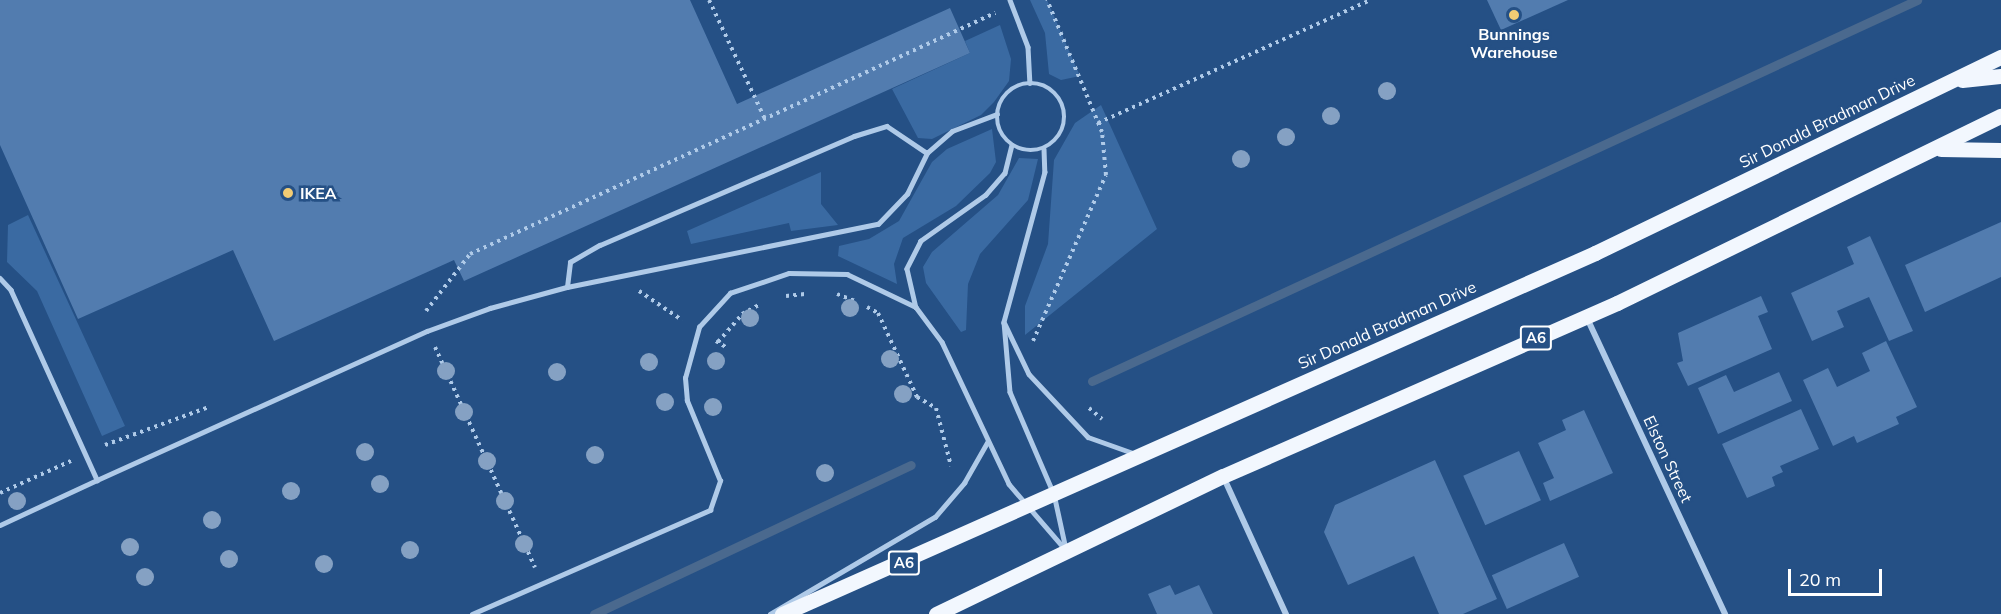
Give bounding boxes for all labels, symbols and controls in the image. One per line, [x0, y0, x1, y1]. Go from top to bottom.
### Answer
marker: Bunnings Warehouse [1507, 8, 1521, 22]
place label: Bunnings Warehouse [1470, 24, 1558, 62]
street label: Sir Donald Bradman Drive [1736, 70, 1918, 172]
place label: IKEA [300, 183, 337, 203]
marker: IKEA [281, 186, 295, 200]
street label: Sir Donald Bradman Drive [1295, 277, 1479, 373]
road number: A6 [1520, 326, 1552, 350]
street label: Elston Street [1640, 413, 1696, 505]
road number: A6 [888, 551, 920, 575]
scale bar [1791, 557, 1886, 595]
text: 20 m [1799, 568, 1841, 591]

